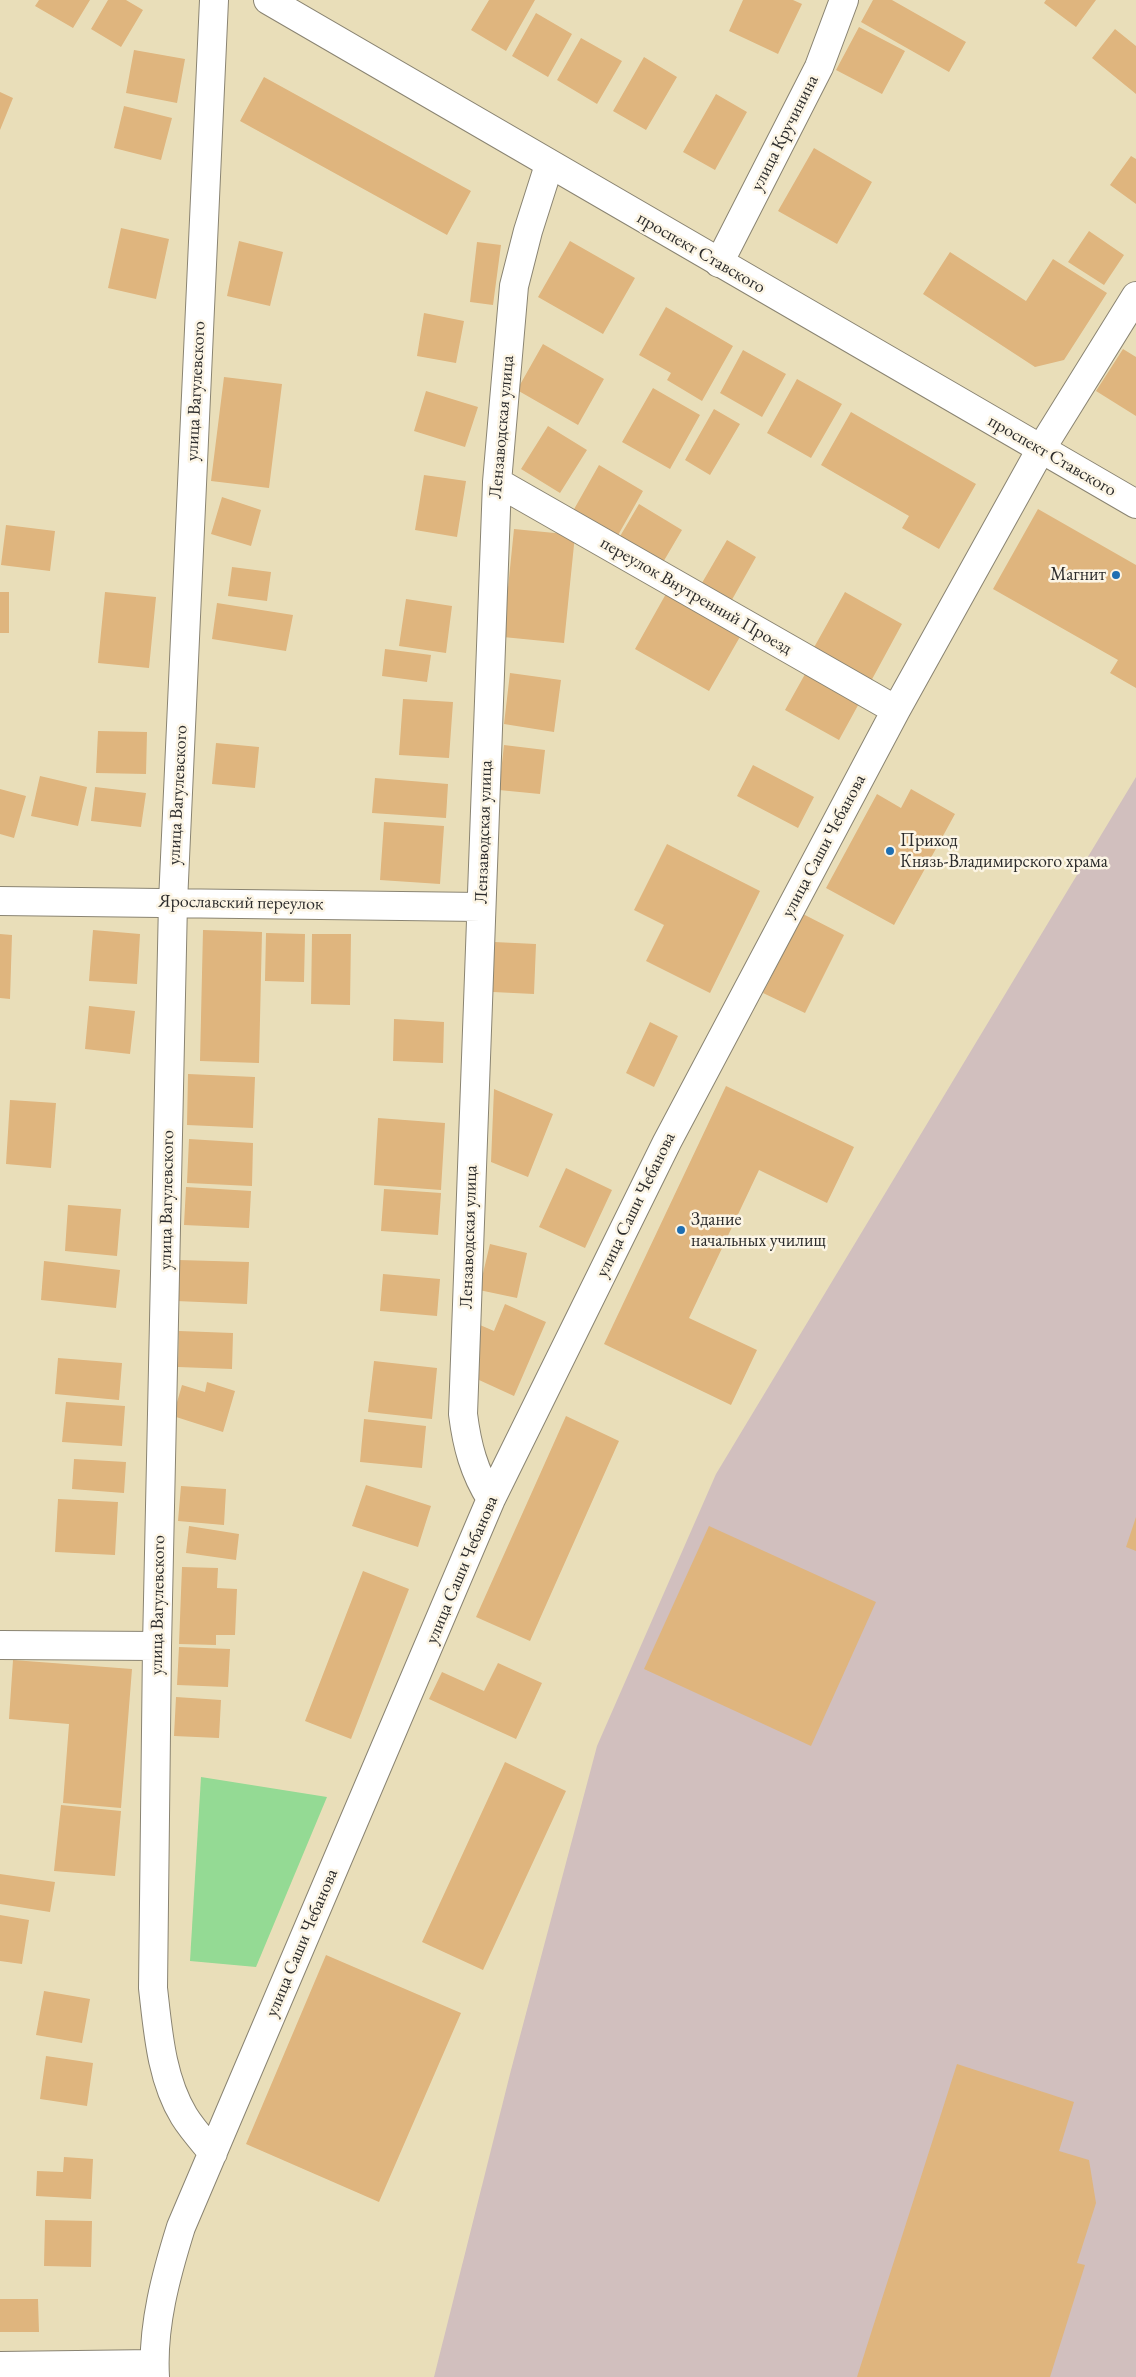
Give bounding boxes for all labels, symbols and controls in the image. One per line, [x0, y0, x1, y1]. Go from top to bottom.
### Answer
street label: улица Кручинина [746, 71, 824, 195]
street label: проспект Ставского [633, 208, 769, 298]
street label: улица Вагулевского [182, 321, 210, 461]
street label: Лензаводская улица [485, 354, 519, 500]
street label: проспект Ставского [984, 411, 1120, 501]
street label: переулок Внутренний Проезд [596, 532, 796, 660]
place label: Магнит [1050, 564, 1106, 586]
marker: Магнит [1110, 569, 1122, 581]
street label: улица Вагулевского [164, 725, 192, 865]
street label: Лензаводская улица [471, 760, 497, 904]
street label: улица Саши Чебанова [777, 771, 871, 921]
place label: Приход Князь-Владимирского храма [900, 830, 1108, 872]
marker: Приход Князь-Владимирского храма [884, 845, 896, 857]
street label: Ярославский переулок [158, 891, 324, 915]
street label: улица Саши Чебанова [591, 1129, 681, 1281]
street label: улица Вагулевского [155, 1130, 179, 1270]
street label: Лензаводская улица [456, 1165, 482, 1309]
place label: Здание начальных училищ [691, 1209, 826, 1252]
marker: Здание начальных училищ [675, 1224, 687, 1236]
street label: улица Саши Чебанова [421, 1493, 503, 1647]
street label: улица Вагулевского [146, 1535, 170, 1675]
street label: улица Саши Чебанова [261, 1866, 343, 2020]

